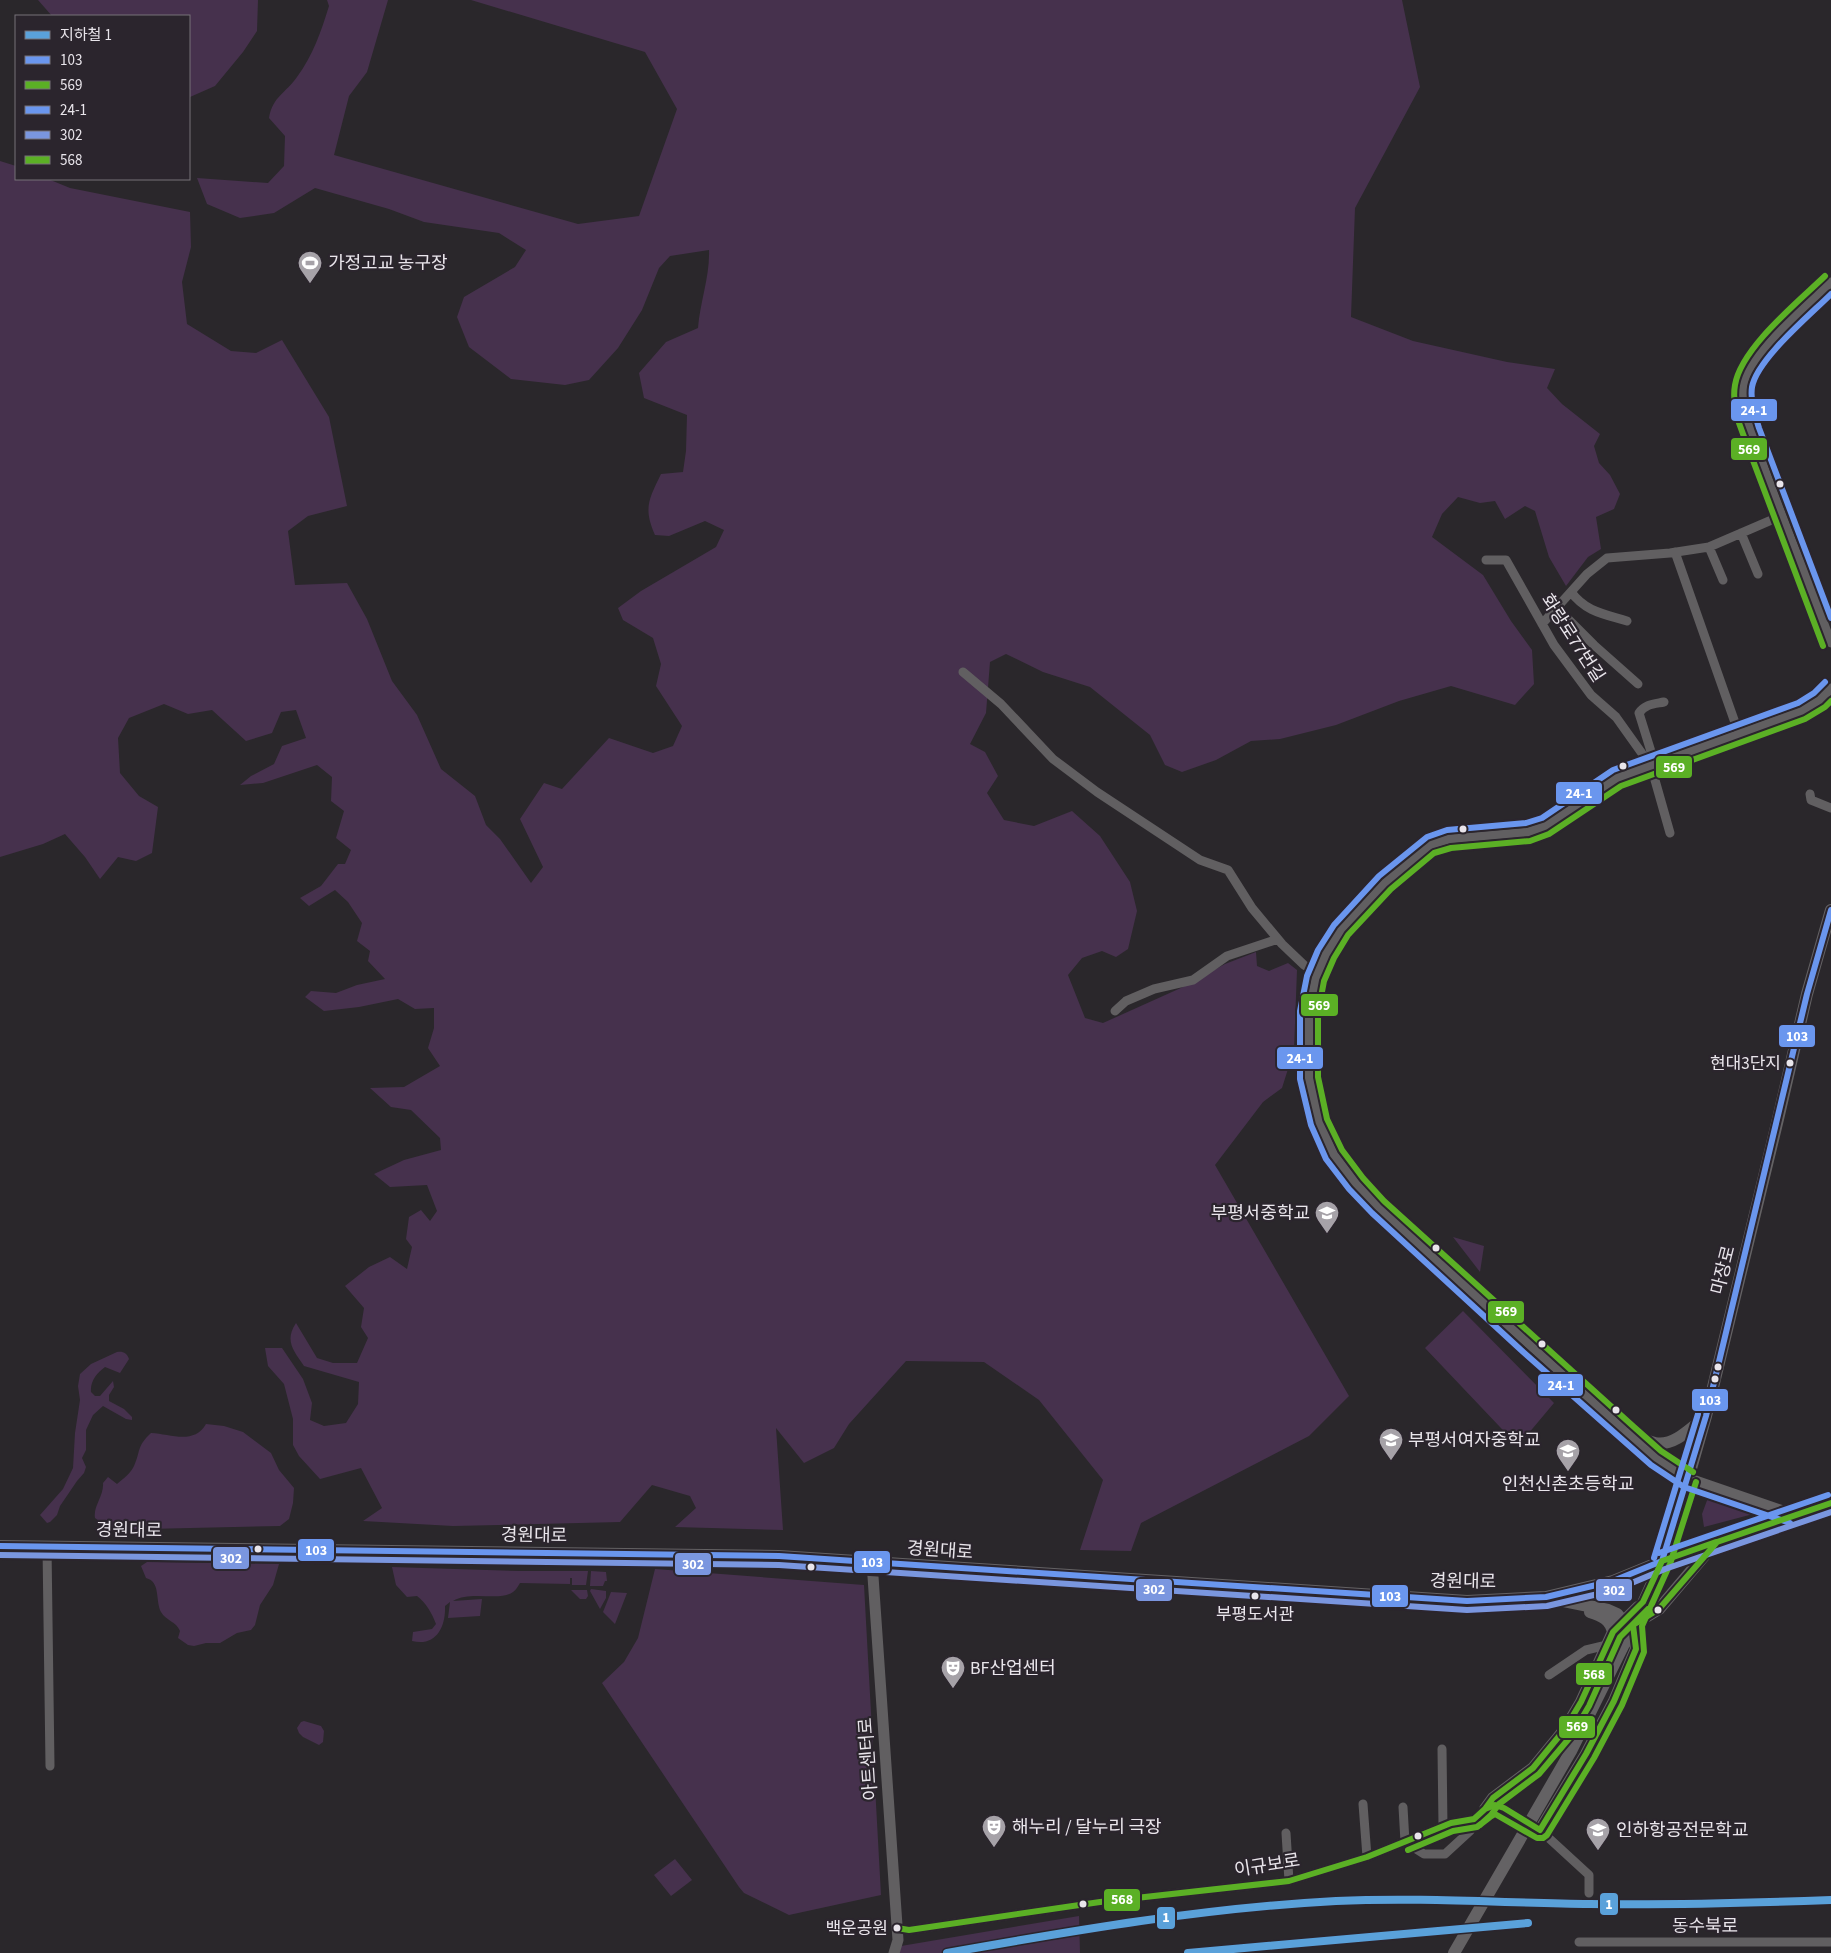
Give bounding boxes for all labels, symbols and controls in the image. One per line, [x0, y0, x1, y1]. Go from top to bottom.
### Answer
legend [15, 15, 190, 180]
text: 지하철 1 [60, 25, 112, 46]
text: 103 [60, 50, 82, 71]
text: 569 [60, 75, 82, 96]
text: 24-1 [60, 100, 87, 121]
text: 302 [60, 125, 82, 146]
text: 568 [60, 150, 82, 171]
sports icon: 가정고교 농구장 [297, 250, 323, 284]
place label: 가정고교 농구장 [328, 251, 448, 276]
line badge: 24-1 [1730, 398, 1778, 422]
text: 24-1 [1741, 401, 1767, 421]
line badge: 569 [1730, 437, 1768, 461]
text: 569 [1738, 440, 1760, 460]
unlabelled marker [1775, 479, 1785, 489]
street label: 화랑로77번길 [1535, 589, 1610, 687]
line badge: 569 [1655, 755, 1693, 779]
text: 569 [1663, 758, 1685, 778]
unlabelled marker [1618, 761, 1628, 771]
line badge: 24-1 [1555, 781, 1603, 805]
text: 24-1 [1566, 784, 1592, 804]
unlabelled marker [1458, 824, 1468, 834]
line badge: 569 [1300, 993, 1339, 1017]
text: 569 [1308, 996, 1330, 1016]
line badge: 103 [1778, 1024, 1816, 1048]
text: 103 [1786, 1027, 1808, 1047]
line badge: 24-1 [1276, 1046, 1324, 1070]
text: 24-1 [1287, 1049, 1313, 1069]
place label: 현대3단지 [1710, 1052, 1781, 1076]
marker: 현대3단지 [1785, 1058, 1795, 1068]
school or university icon: 부평서중학교 [1314, 1200, 1340, 1234]
place label: 부평서중학교 [1211, 1201, 1310, 1226]
unlabelled marker [1431, 1243, 1441, 1253]
street label: 마장로 [1705, 1243, 1742, 1297]
line badge: 569 [1487, 1300, 1525, 1324]
text: 569 [1495, 1302, 1517, 1322]
unlabelled marker [1537, 1339, 1547, 1349]
unlabelled marker [1713, 1362, 1723, 1372]
line badge: 24-1 [1537, 1373, 1584, 1397]
unlabelled marker [1710, 1374, 1720, 1384]
text: 24-1 [1548, 1376, 1574, 1396]
line badge: 103 [1691, 1388, 1729, 1412]
text: 103 [1699, 1391, 1721, 1411]
unlabelled marker [1611, 1405, 1621, 1415]
school or university icon: 부평서여자중학교 [1378, 1427, 1404, 1461]
place label: 부평서여자중학교 [1408, 1428, 1540, 1453]
school or university icon: 인천신촌초등학교 [1555, 1438, 1581, 1472]
place label: 인천신촌초등학교 [1502, 1472, 1634, 1497]
street label: 경원대로 [96, 1517, 162, 1544]
street label: 경원대로 [501, 1522, 567, 1549]
street label: 경원대로 [906, 1536, 974, 1565]
line badge: 103 [297, 1538, 335, 1562]
text: 103 [305, 1541, 327, 1561]
unlabelled marker [253, 1544, 263, 1554]
line badge: 302 [212, 1546, 250, 1570]
text: 302 [220, 1549, 242, 1569]
line badge: 103 [853, 1550, 891, 1574]
line badge: 302 [674, 1552, 712, 1576]
text: 103 [861, 1553, 883, 1573]
text: 302 [682, 1555, 704, 1575]
unlabelled marker [806, 1562, 816, 1572]
street label: 경원대로 [1430, 1568, 1496, 1595]
line badge: 302 [1135, 1578, 1173, 1602]
line badge: 302 [1595, 1578, 1633, 1602]
text: 302 [1143, 1580, 1165, 1600]
text: 302 [1603, 1581, 1625, 1601]
line badge: 103 [1371, 1584, 1409, 1608]
text: 103 [1379, 1587, 1401, 1607]
marker: 부평도서관 [1250, 1591, 1260, 1601]
place label: 부평도서관 [1216, 1603, 1294, 1627]
unlabelled marker [1653, 1605, 1663, 1615]
theatre icon: BF산업센터 [940, 1655, 966, 1689]
place label: BF산업센터 [970, 1656, 1056, 1681]
line badge: 568 [1575, 1662, 1613, 1686]
text: 568 [1583, 1665, 1605, 1685]
line badge: 569 [1558, 1715, 1596, 1739]
street label: 아트센터로 [853, 1717, 884, 1801]
text: 569 [1566, 1717, 1588, 1737]
theatre icon: 해누리 / 달누리 극장 [981, 1814, 1007, 1848]
place label: 해누리 / 달누리 극장 [1012, 1815, 1162, 1840]
school or university icon: 인하항공전문학교 [1585, 1817, 1611, 1851]
place label: 인하항공전문학교 [1616, 1818, 1748, 1843]
unlabelled marker [1413, 1831, 1423, 1841]
street label: 이규보로 [1232, 1848, 1302, 1883]
line badge: 568 [1103, 1888, 1141, 1912]
text: 568 [1111, 1890, 1133, 1910]
line badge: 1 [1599, 1892, 1619, 1916]
text: 1 [1605, 1895, 1613, 1915]
unlabelled marker [1078, 1899, 1088, 1909]
line badge: 1 [1156, 1906, 1176, 1930]
text: 1 [1162, 1908, 1170, 1928]
street label: 동수북로 [1672, 1914, 1738, 1939]
place label: 백운공원 [825, 1917, 888, 1941]
marker: 백운공원 [892, 1923, 902, 1933]

